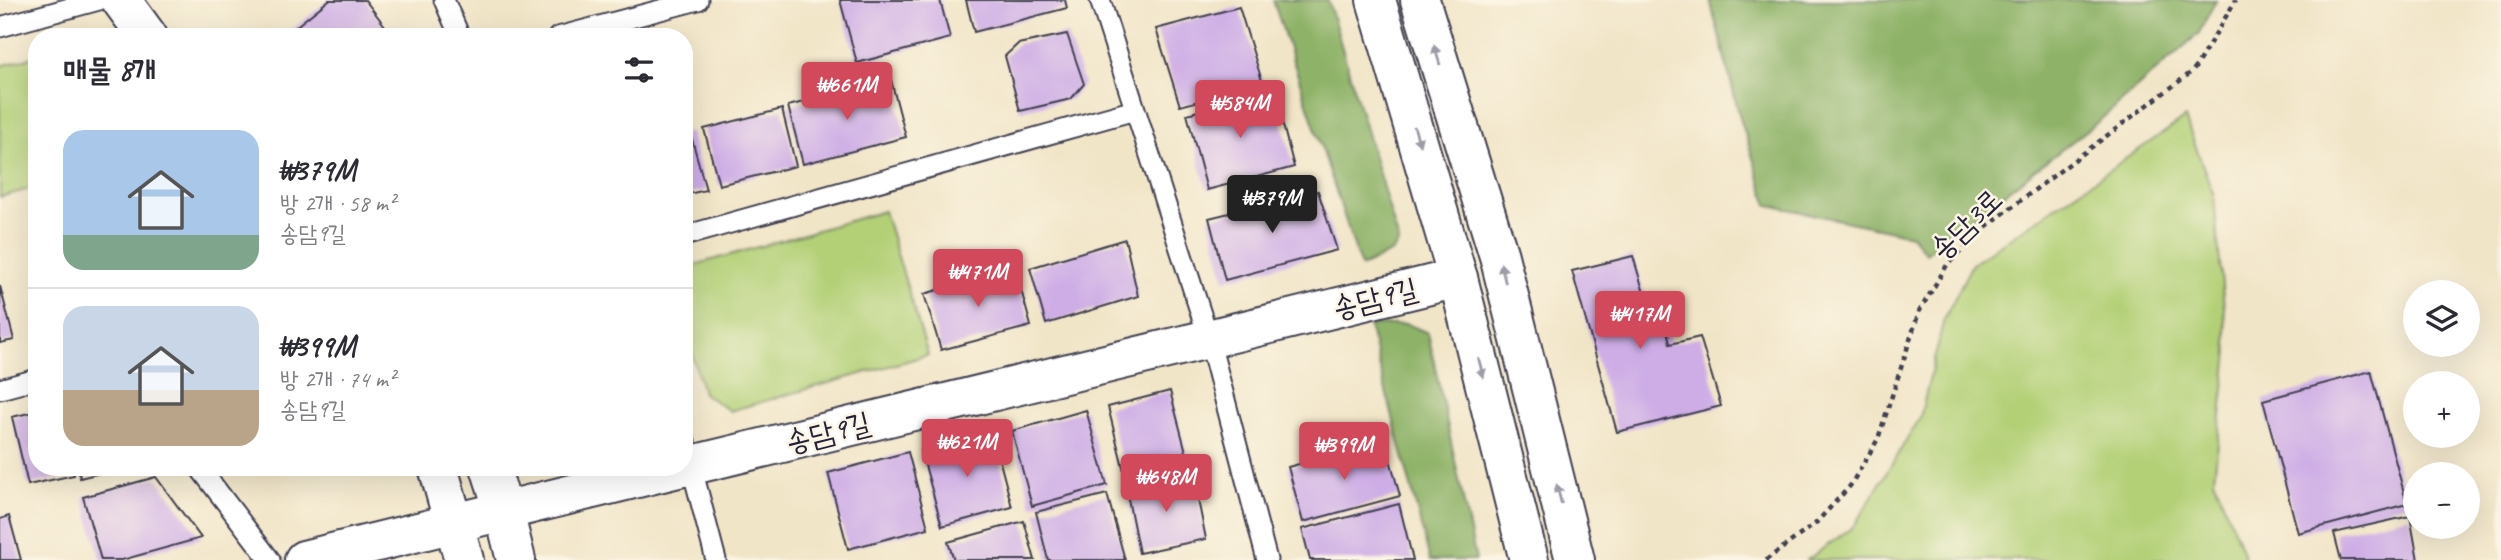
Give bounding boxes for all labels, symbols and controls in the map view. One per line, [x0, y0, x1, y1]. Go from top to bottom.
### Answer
one-way arrow [1431, 45, 1442, 66]
text: 매물 8개 [63, 51, 156, 89]
icon: filters [620, 51, 658, 89]
pin: ₩661M [798, 62, 896, 122]
text: ₩661M [817, 70, 877, 99]
pin: ₩584M [1191, 80, 1289, 140]
text: ₩584M [1211, 88, 1269, 117]
one-way arrow [1412, 126, 1422, 147]
text: ₩379M [280, 151, 355, 189]
icon: home [119, 158, 203, 242]
pin: ₩379M [1223, 176, 1321, 235]
street label: 송담3로 [1922, 180, 2010, 268]
text: ₩379M [1243, 183, 1301, 212]
text: 방 2개 · 58 m² [280, 189, 395, 218]
text: 송담9길 [280, 219, 346, 248]
pin: ₩471M [929, 250, 1027, 309]
text: ₩471M [949, 257, 1007, 286]
one-way arrow [1497, 262, 1508, 284]
street label: 송담9길 [1329, 269, 1421, 327]
map controls [2403, 280, 2480, 539]
button: layers [2403, 280, 2480, 357]
pin: ₩417M [1591, 292, 1689, 351]
text: ₩417M [1611, 299, 1669, 328]
text: ₩399M [280, 327, 355, 365]
icon: home [119, 334, 203, 418]
one-way arrow [1476, 357, 1487, 379]
text: 방 2개 · 74 m² [280, 365, 395, 394]
button: + [2403, 371, 2480, 448]
text: 송담9길 [280, 395, 346, 424]
street label: 송담9길 [782, 403, 874, 461]
pin: ₩621M [918, 420, 1016, 479]
pin: ₩399M [1295, 422, 1393, 482]
text: ₩621M [938, 427, 996, 456]
text: ₩399M [1315, 430, 1373, 459]
pin: ₩648M [1117, 454, 1215, 514]
text: ₩648M [1137, 462, 1195, 491]
button: − [2403, 462, 2480, 539]
one-way arrow [1553, 483, 1564, 505]

